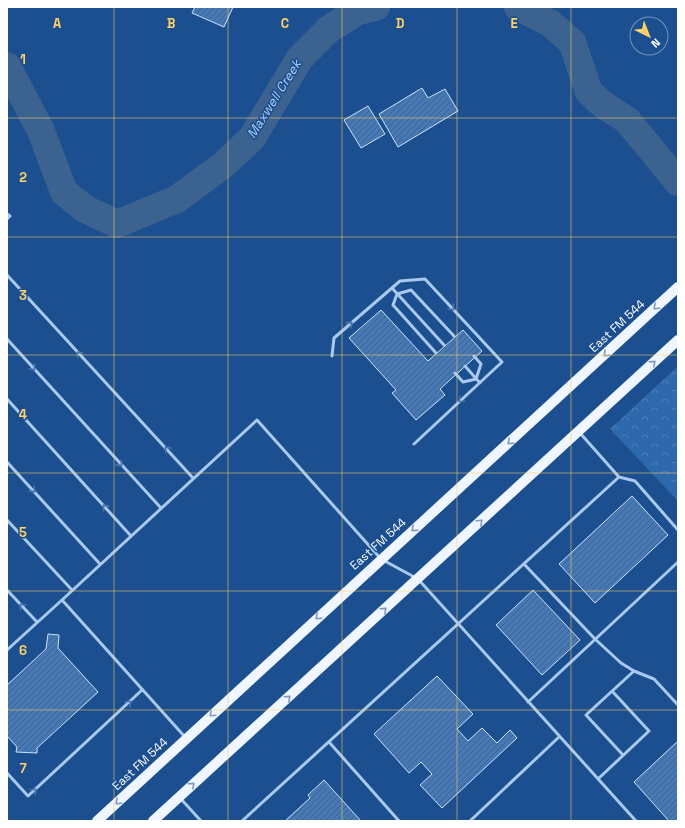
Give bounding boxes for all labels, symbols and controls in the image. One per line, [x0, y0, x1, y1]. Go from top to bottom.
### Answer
text: A [53, 15, 62, 32]
text: B [167, 15, 176, 32]
text: C [281, 15, 289, 32]
text: D [396, 15, 405, 32]
text: E [510, 15, 518, 32]
north arrow [629, 16, 669, 56]
text: N [648, 36, 663, 51]
text: 1 [20, 51, 26, 68]
water label: Maxwell Creek [243, 55, 306, 141]
text: 2 [19, 169, 27, 186]
text: 3 [19, 287, 27, 304]
street label: East FM 544 [586, 296, 649, 356]
one-way arrow [447, 303, 454, 311]
one-way arrow [653, 303, 661, 310]
one-way arrow [345, 322, 353, 329]
one-way arrow [603, 349, 611, 357]
one-way arrow [77, 351, 84, 358]
one-way arrow [648, 360, 656, 367]
one-way arrow [28, 363, 36, 371]
one-way arrow [459, 395, 466, 402]
text: 4 [19, 406, 27, 423]
one-way arrow [507, 437, 515, 444]
one-way arrow [165, 447, 172, 454]
one-way arrow [116, 459, 123, 467]
one-way arrow [29, 486, 36, 493]
one-way arrow [103, 504, 110, 511]
street label: East FM 544 [346, 514, 410, 574]
one-way arrow [475, 519, 483, 527]
text: 5 [19, 524, 27, 541]
one-way arrow [411, 524, 419, 532]
one-way arrow [19, 603, 27, 611]
one-way arrow [379, 607, 387, 615]
one-way arrow [315, 612, 323, 619]
text: 6 [19, 642, 27, 659]
one-way arrow [283, 695, 291, 702]
one-way arrow [124, 700, 132, 708]
one-way arrow [210, 709, 217, 716]
street label: East FM 544 [109, 734, 172, 794]
text: 7 [19, 760, 27, 777]
one-way arrow [187, 783, 195, 790]
one-way arrow [29, 789, 37, 796]
one-way arrow [115, 797, 123, 804]

